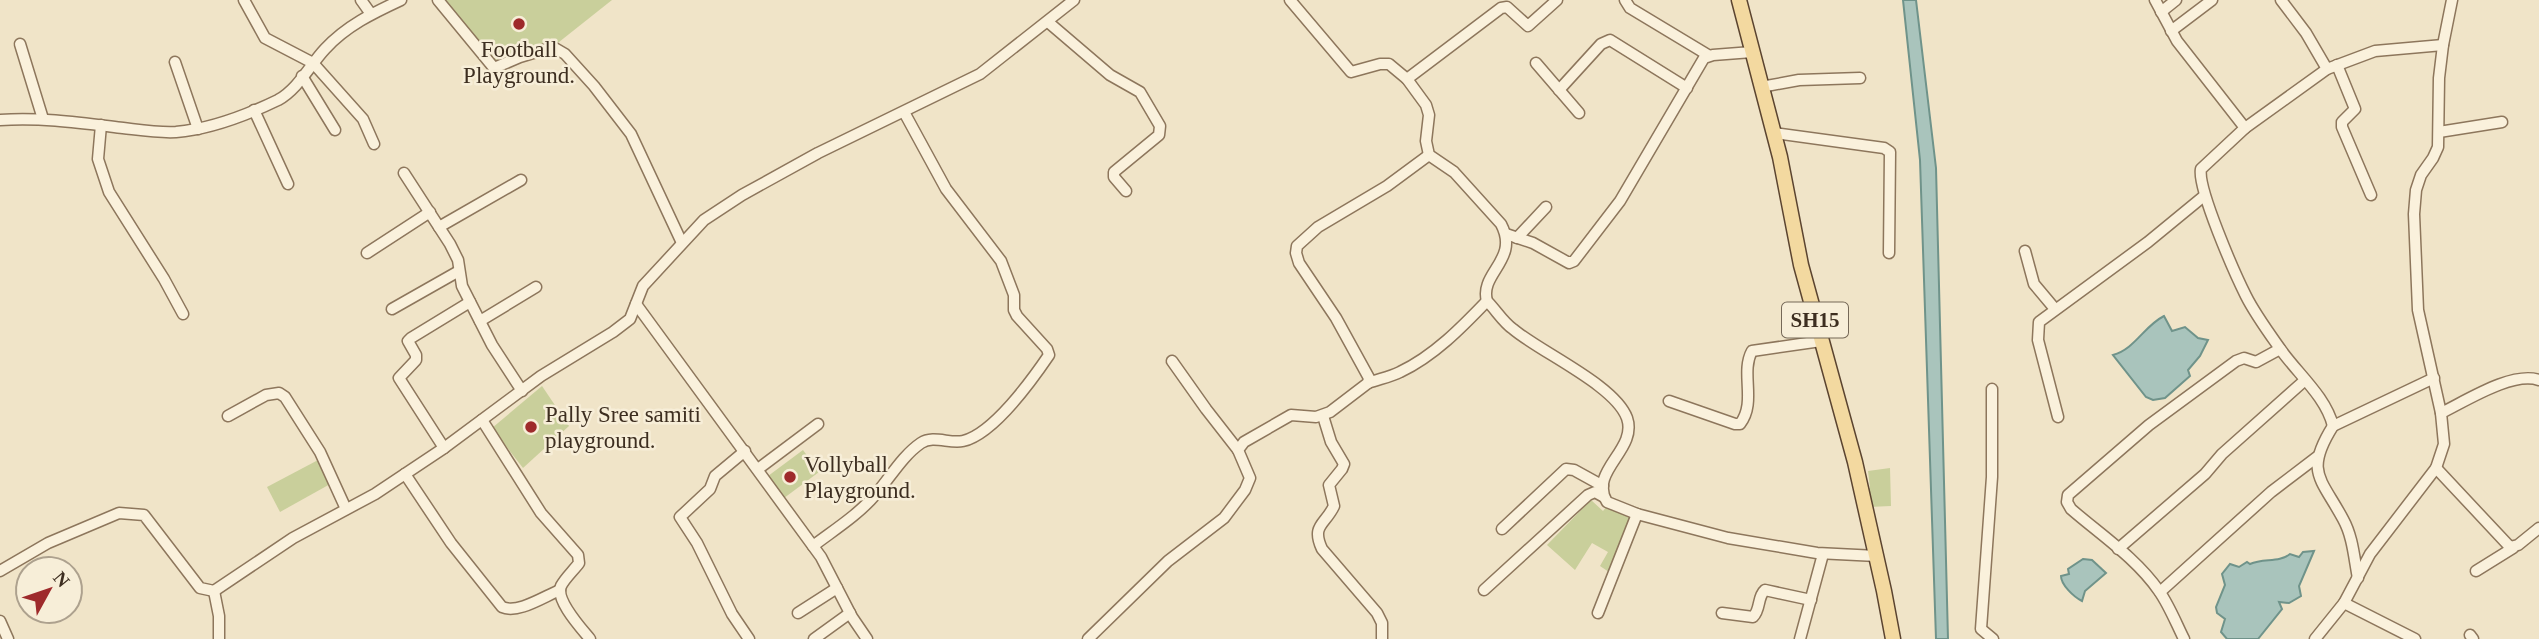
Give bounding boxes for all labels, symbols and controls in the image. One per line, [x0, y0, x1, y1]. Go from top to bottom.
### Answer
marker: Football Playground. [511, 16, 527, 32]
place label: Football Playground. [463, 37, 575, 88]
road number: SH15 [1782, 302, 1848, 338]
place label: Pally Sree samiti playground. [545, 402, 701, 453]
marker: Pally Sree samiti playground. [523, 419, 539, 435]
place label: Vollyball Playground. [804, 452, 916, 503]
marker: Vollyball Playground. [782, 469, 798, 485]
north arrow [14, 555, 84, 625]
text: N [49, 567, 74, 592]

